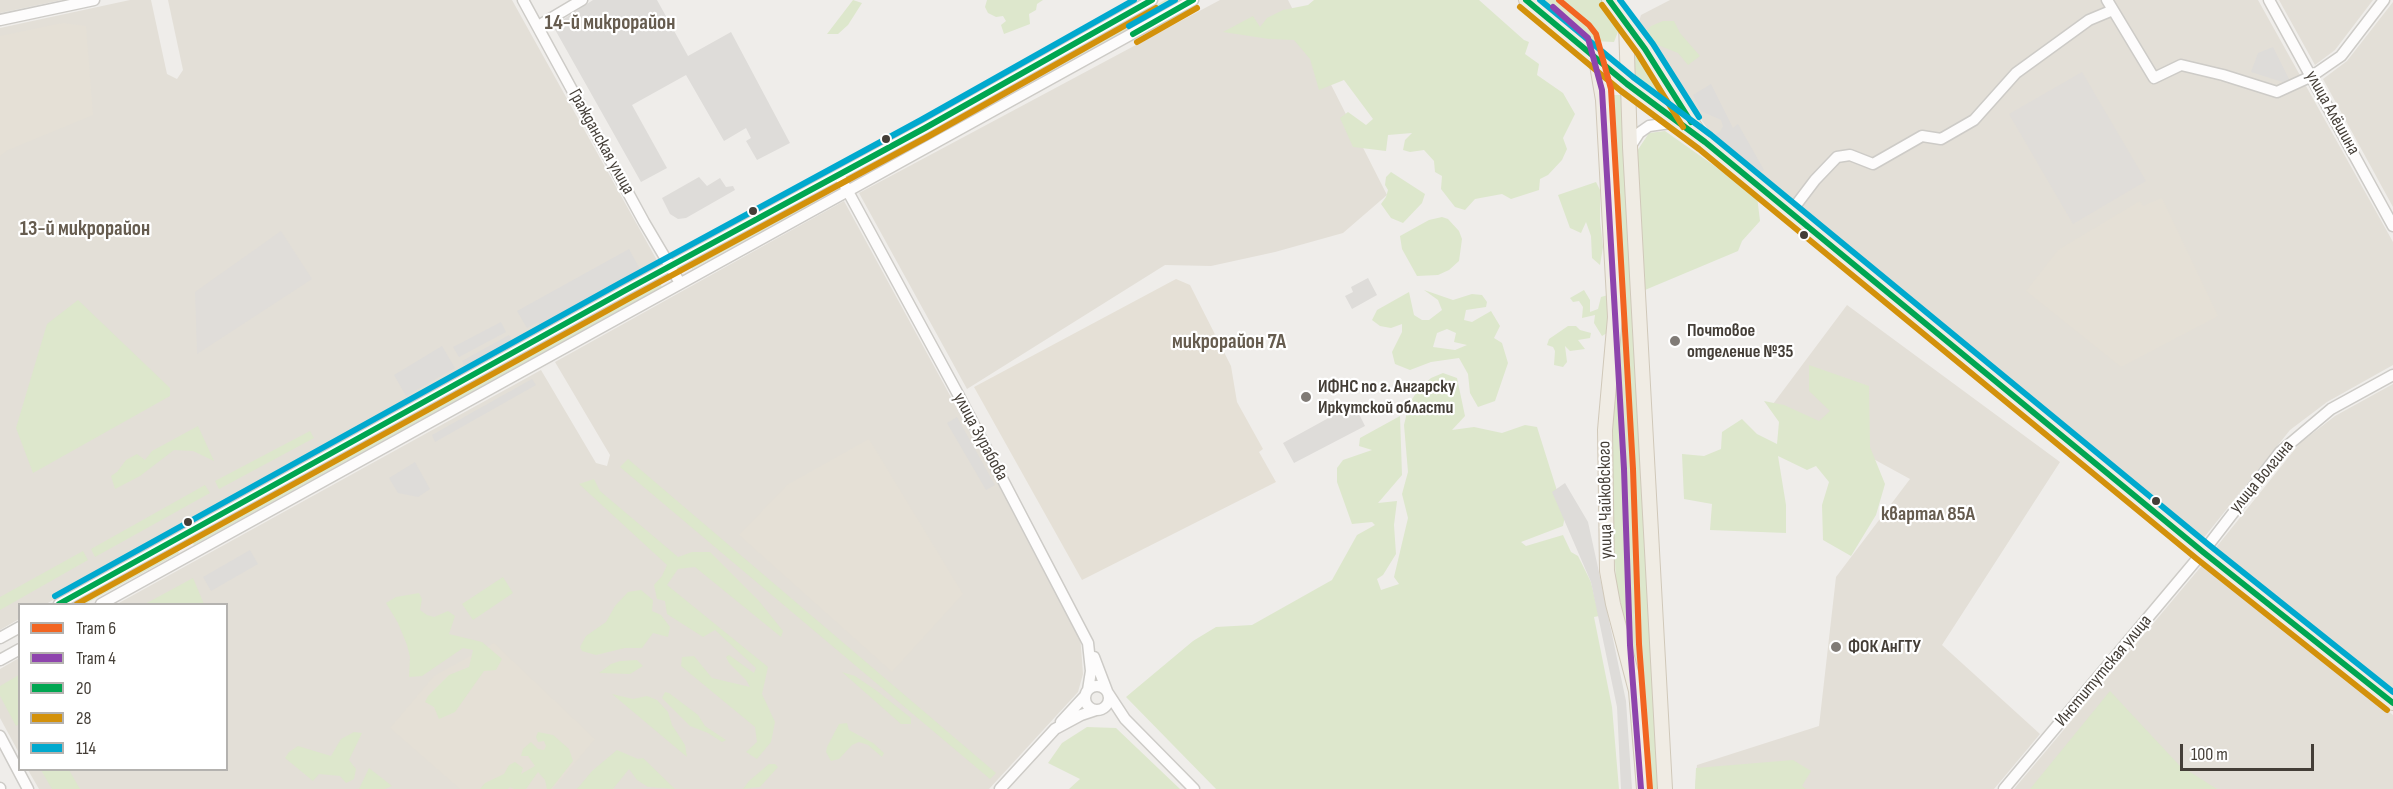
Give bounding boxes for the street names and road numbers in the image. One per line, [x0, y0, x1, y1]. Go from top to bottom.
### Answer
street label: улица Алёшина [2300, 67, 2364, 159]
street label: Гражданская улица [563, 86, 639, 198]
street label: улица Зурабова [948, 389, 1012, 485]
street label: улица Волгина [2225, 436, 2299, 518]
street label: улица Чайковского [1594, 441, 1618, 559]
street label: Институтская улица [2051, 611, 2157, 731]

